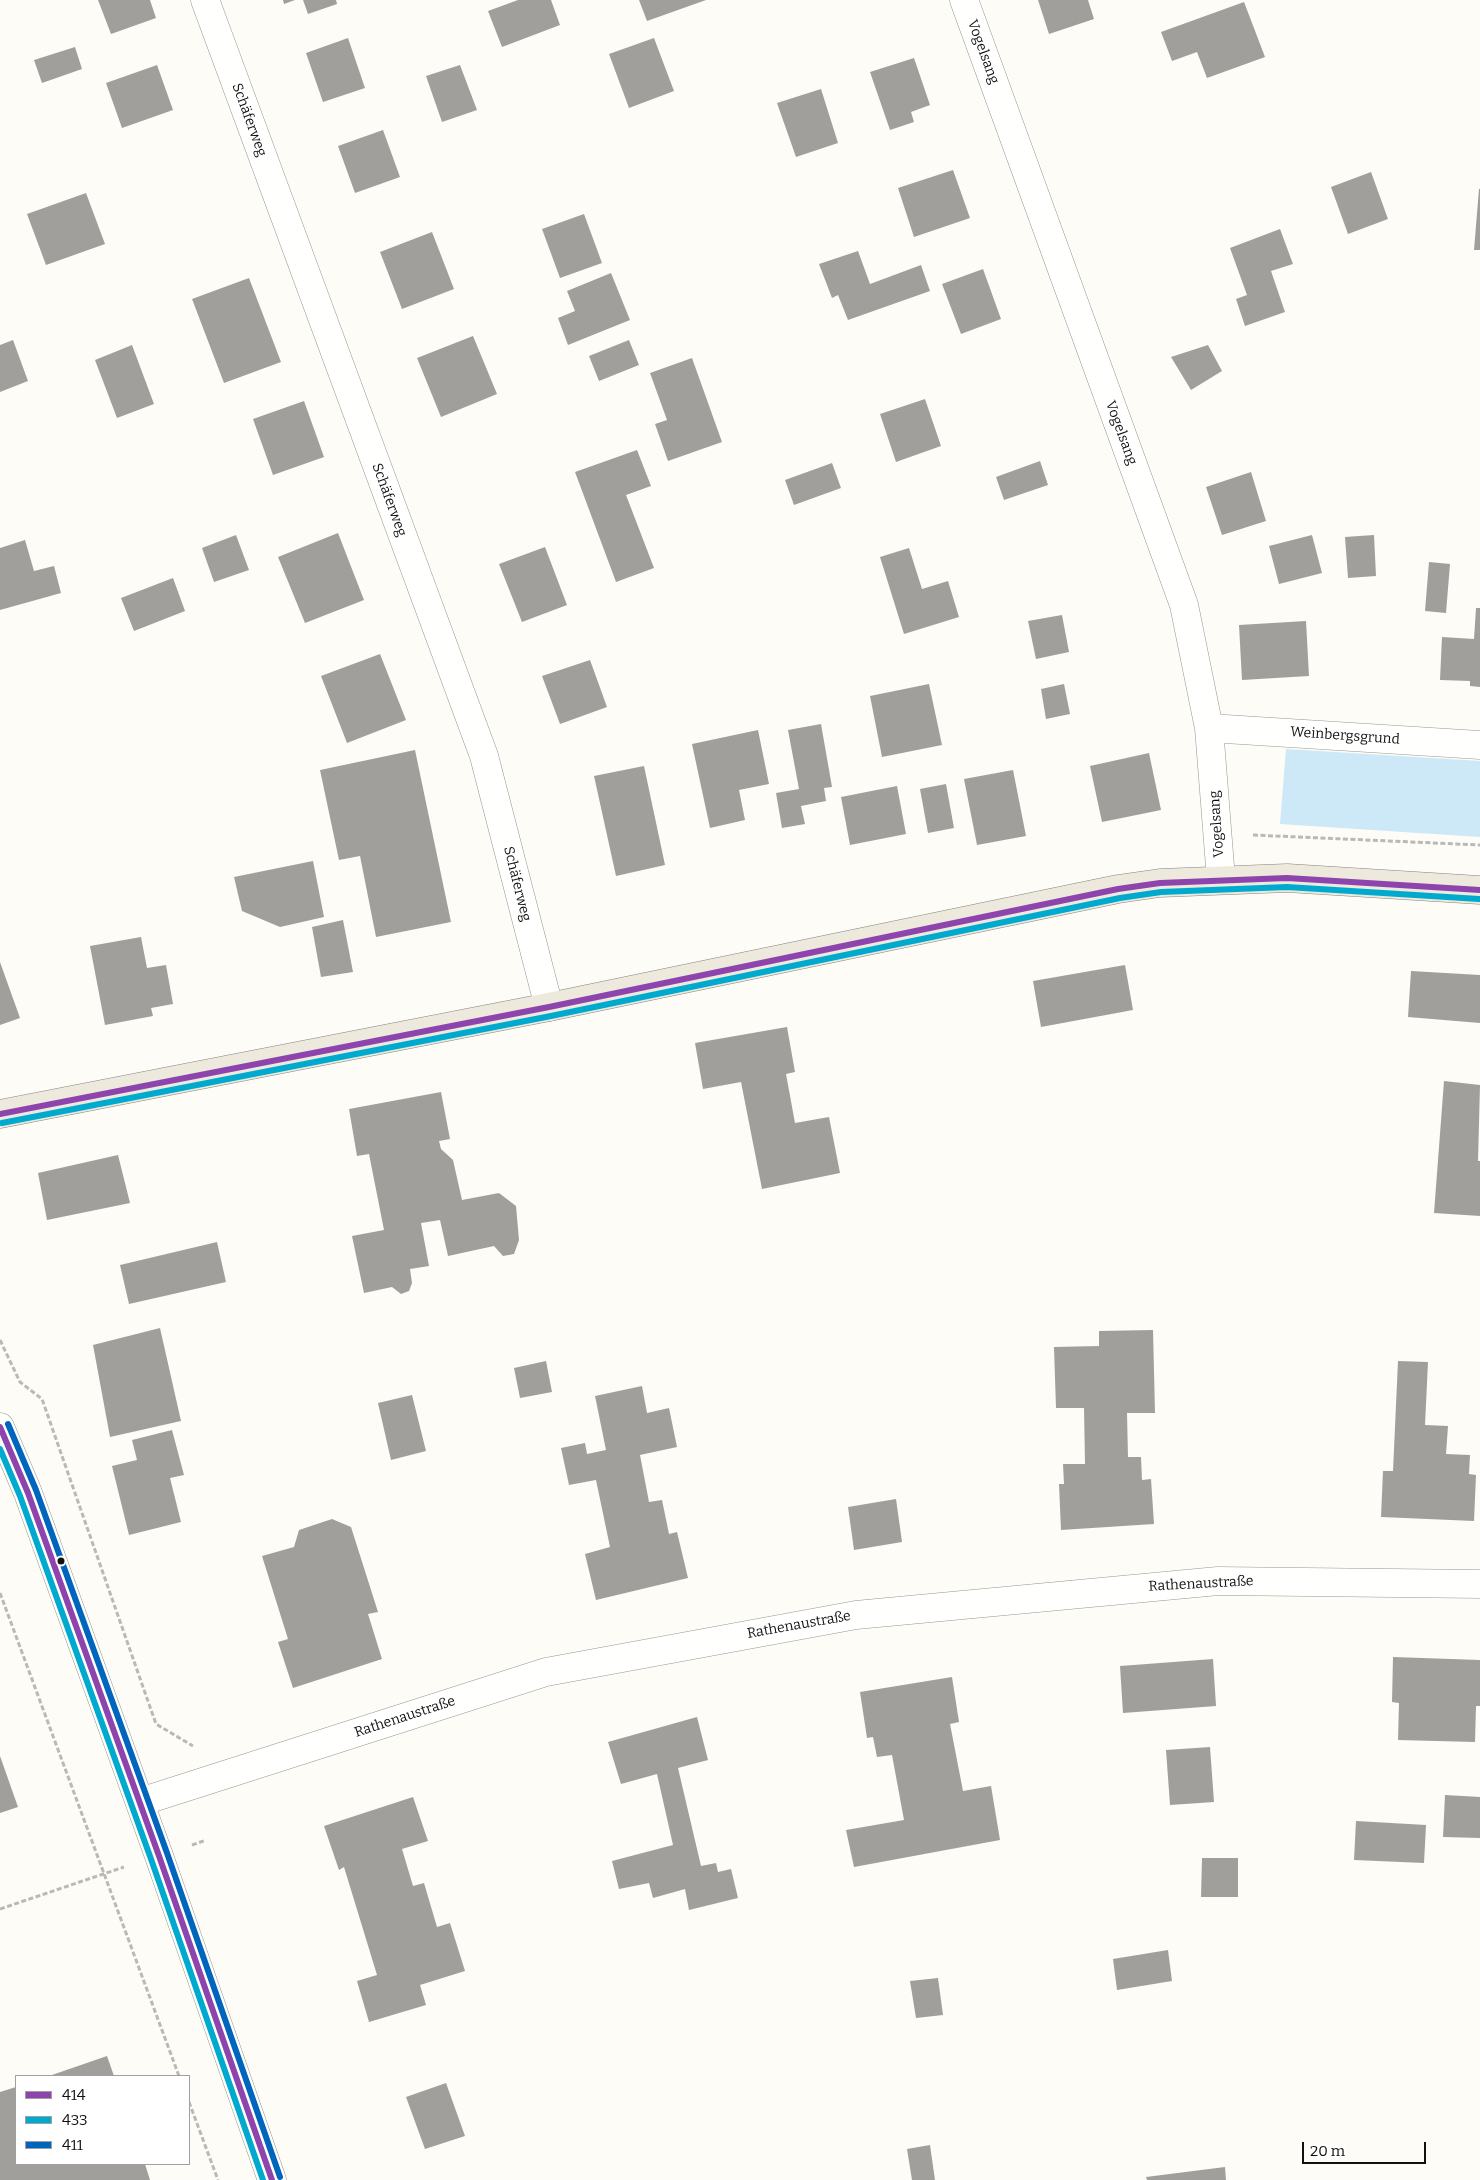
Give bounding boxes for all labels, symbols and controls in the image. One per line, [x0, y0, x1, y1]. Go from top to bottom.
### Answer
street label: Vogelsang [964, 18, 1002, 86]
street label: Schäferweg [228, 81, 270, 159]
street label: Vogelsang [1102, 399, 1140, 467]
street label: Schäferweg [368, 461, 410, 539]
street label: Weinbergsgrund [1290, 724, 1400, 748]
street label: Vogelsang [1206, 790, 1228, 858]
street label: Schäferweg [500, 845, 534, 923]
unlabelled marker [56, 1556, 66, 1566]
street label: Rathenaustraße [1148, 1573, 1254, 1595]
street label: Rathenaustraße [746, 1608, 852, 1642]
street label: Rathenaustraße [353, 1693, 457, 1741]
legend [15, 2075, 190, 2165]
text: 414 [62, 2086, 86, 2104]
text: 433 [62, 2111, 88, 2129]
scale bar [1305, 2132, 1429, 2164]
text: 411 [62, 2136, 83, 2154]
text: 20 m [1310, 2142, 1345, 2160]

